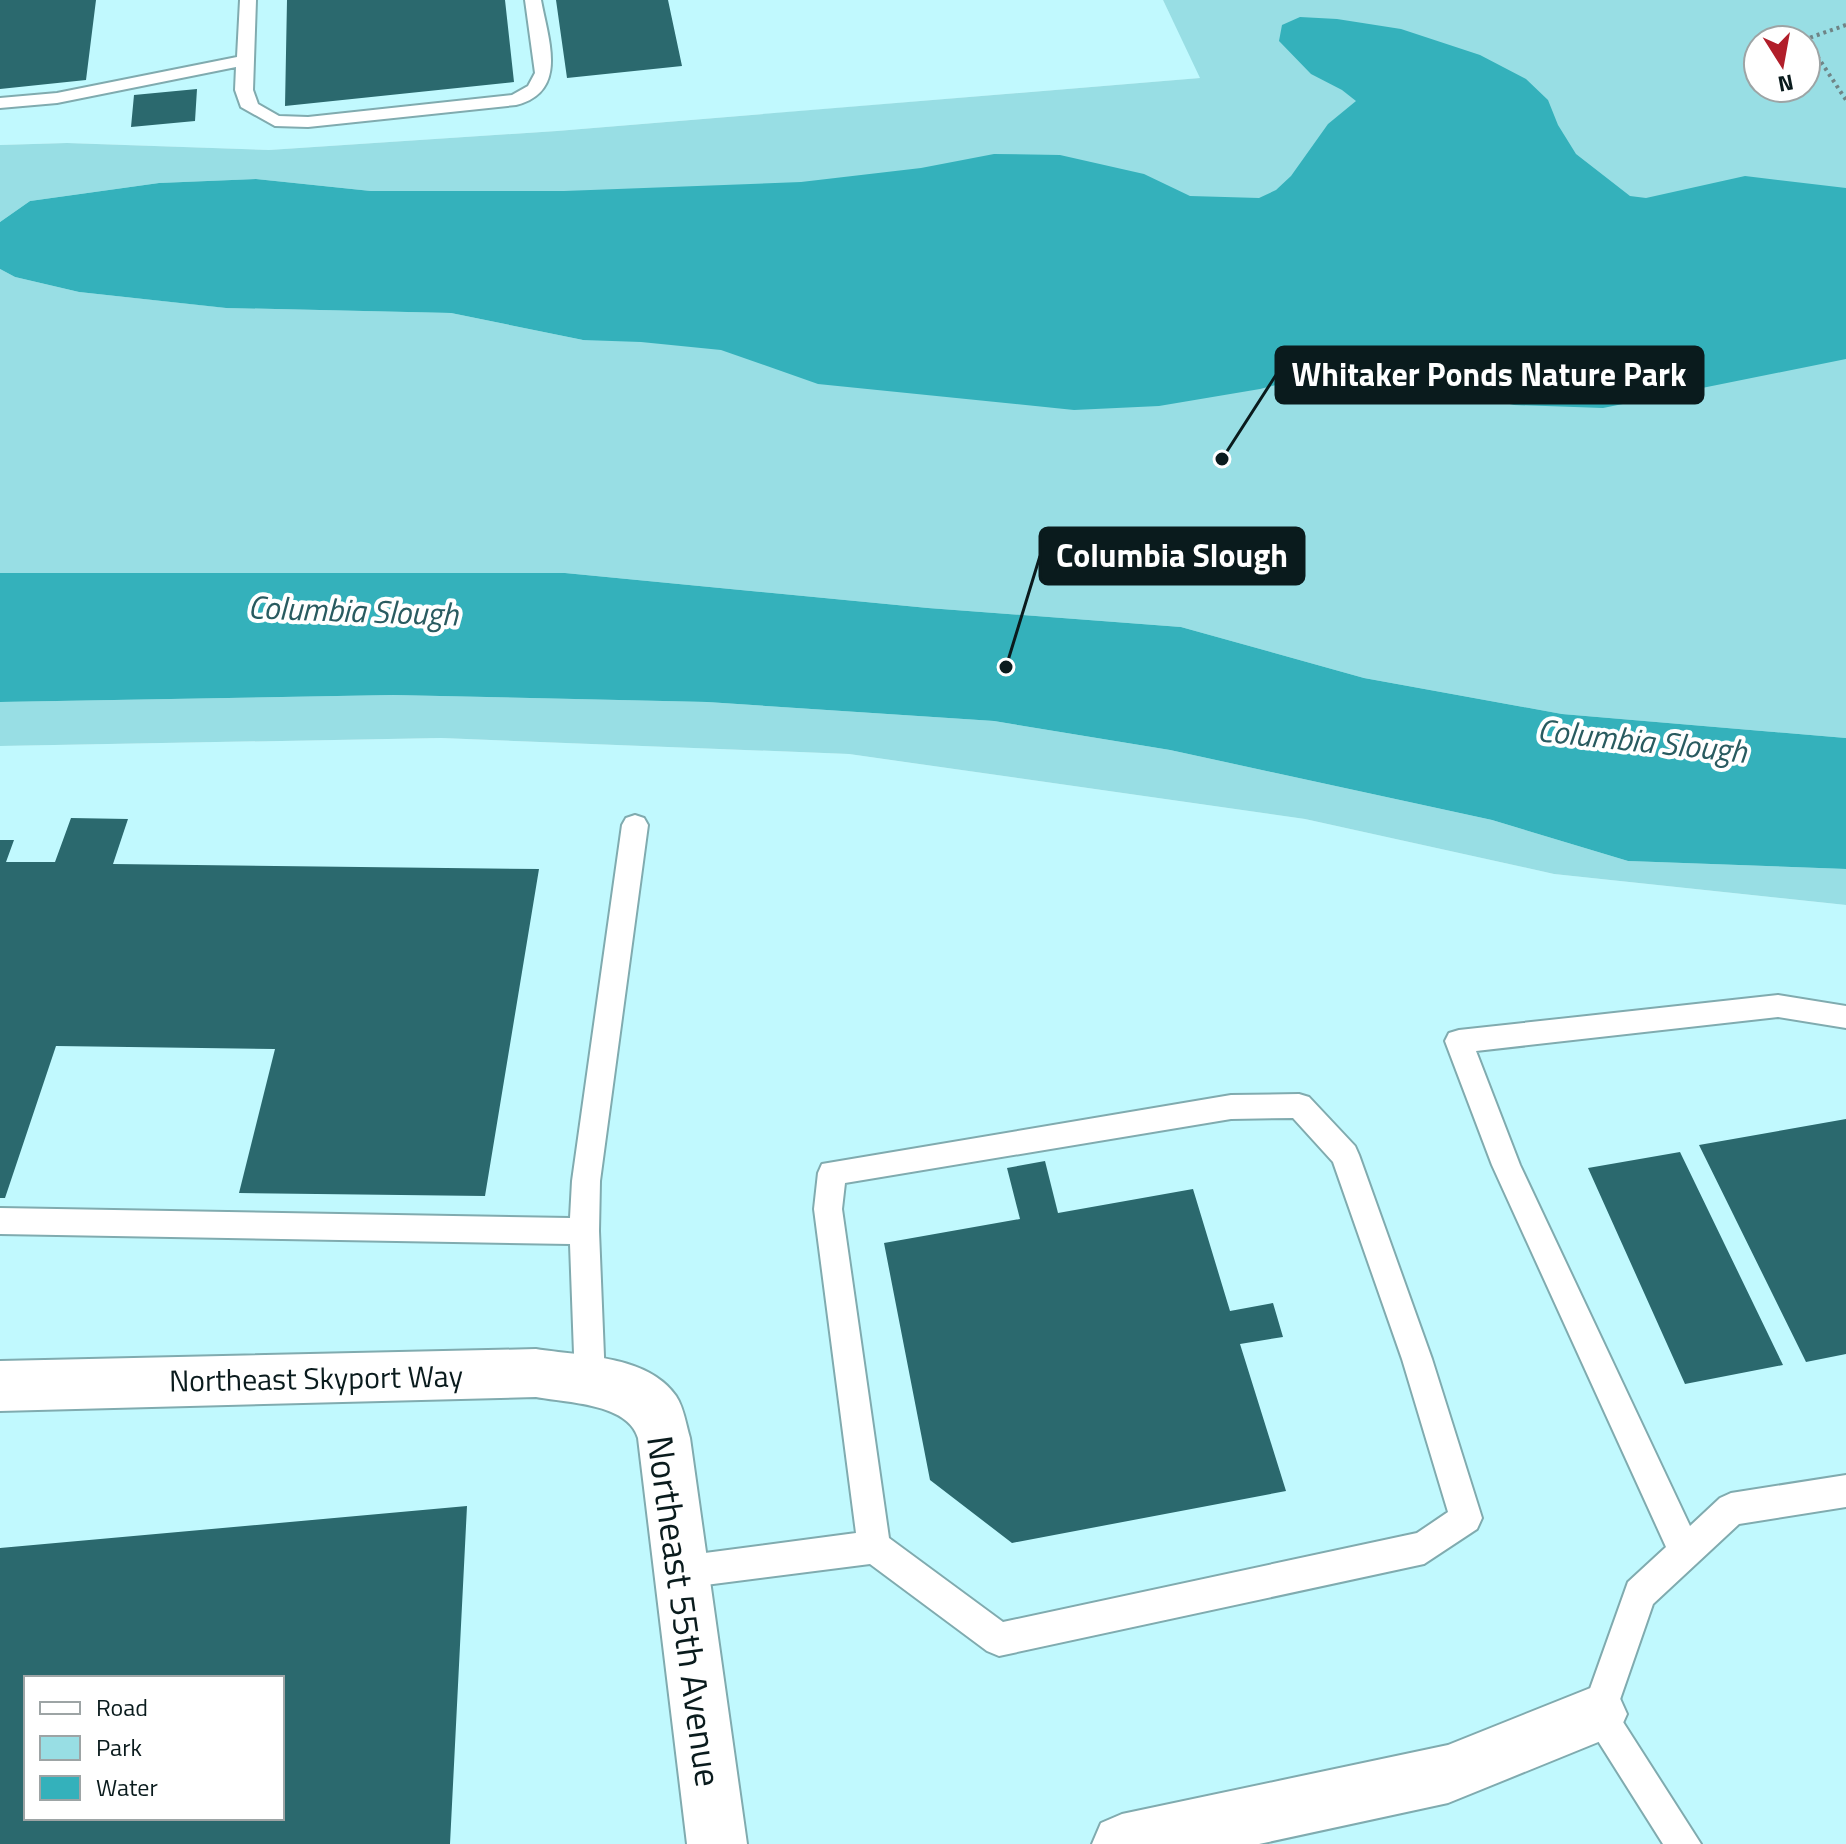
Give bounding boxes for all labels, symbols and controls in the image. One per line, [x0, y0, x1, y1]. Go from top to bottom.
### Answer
north arrow [1742, 24, 1822, 104]
text: N [1775, 65, 1797, 102]
callout: Whitaker Ponds Nature Park [1276, 347, 1703, 403]
text: Whitaker Ponds Nature Park [1291, 350, 1687, 398]
callout: Columbia Slough [1040, 528, 1304, 584]
text: Columbia Slough [1056, 531, 1288, 579]
water label: Columbia Slough [247, 582, 460, 638]
water label: Columbia Slough [1535, 705, 1750, 775]
street label: Northeast Skyport Way [169, 1352, 463, 1404]
street label: Northeast 55th Avenue [633, 1432, 737, 1790]
legend [24, 1676, 284, 1820]
text: Road [96, 1689, 148, 1725]
text: Park [96, 1729, 142, 1765]
text: Water [96, 1769, 158, 1805]

